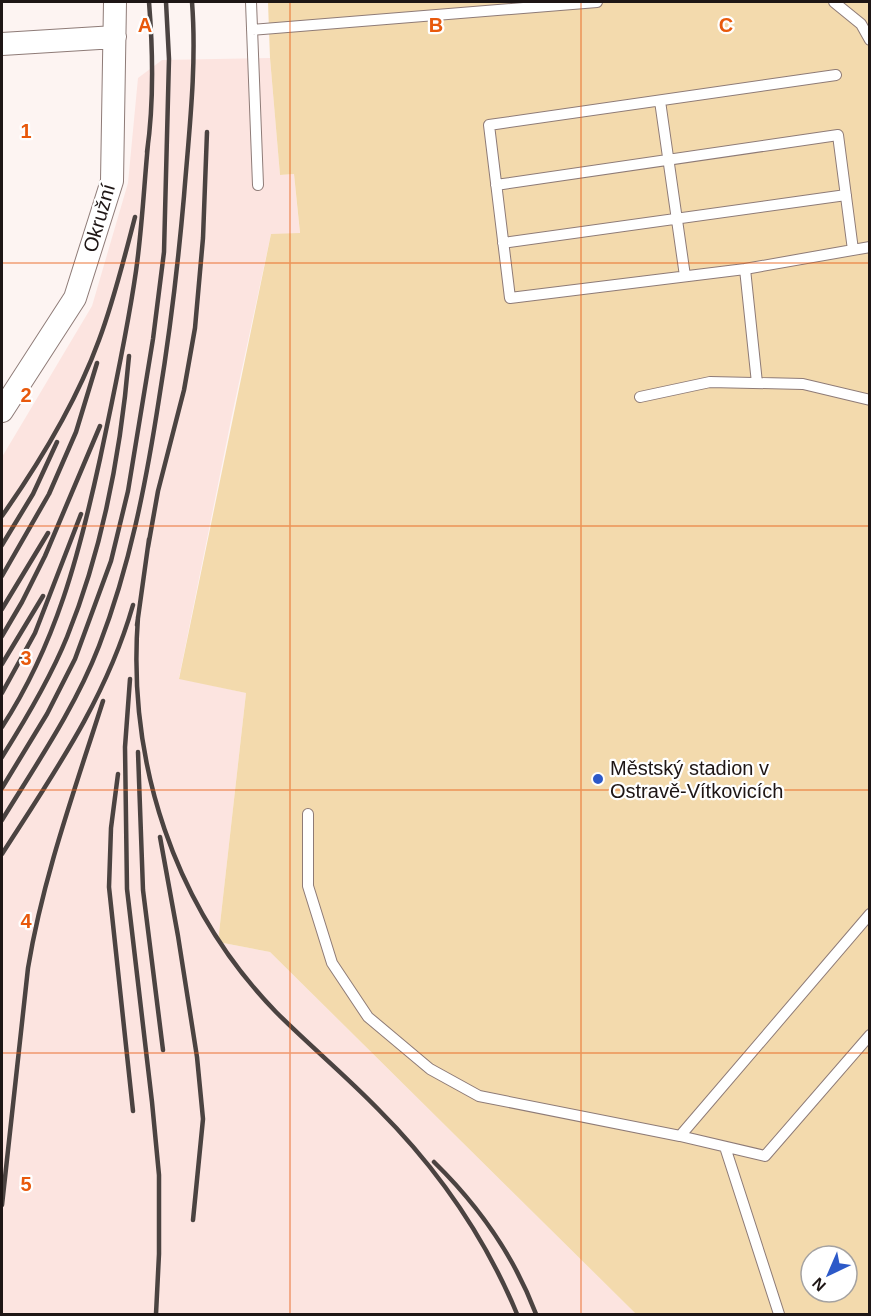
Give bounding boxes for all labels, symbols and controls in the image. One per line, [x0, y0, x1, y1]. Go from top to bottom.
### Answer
text: A [138, 14, 152, 36]
text: B [429, 14, 443, 36]
text: C [719, 14, 733, 36]
text: 1 [20, 120, 32, 142]
street label: Okružní [79, 181, 119, 255]
text: 2 [20, 384, 32, 406]
text: 3 [20, 647, 32, 669]
place label: Městský stadion v Ostravě-Vítkovicích [610, 757, 783, 802]
marker: Městský stadion v Ostravě-Vítkovicích [591, 772, 605, 786]
text: 4 [20, 910, 32, 932]
text: 5 [20, 1173, 32, 1195]
north arrow [799, 1244, 859, 1304]
text: N [809, 1274, 829, 1295]

